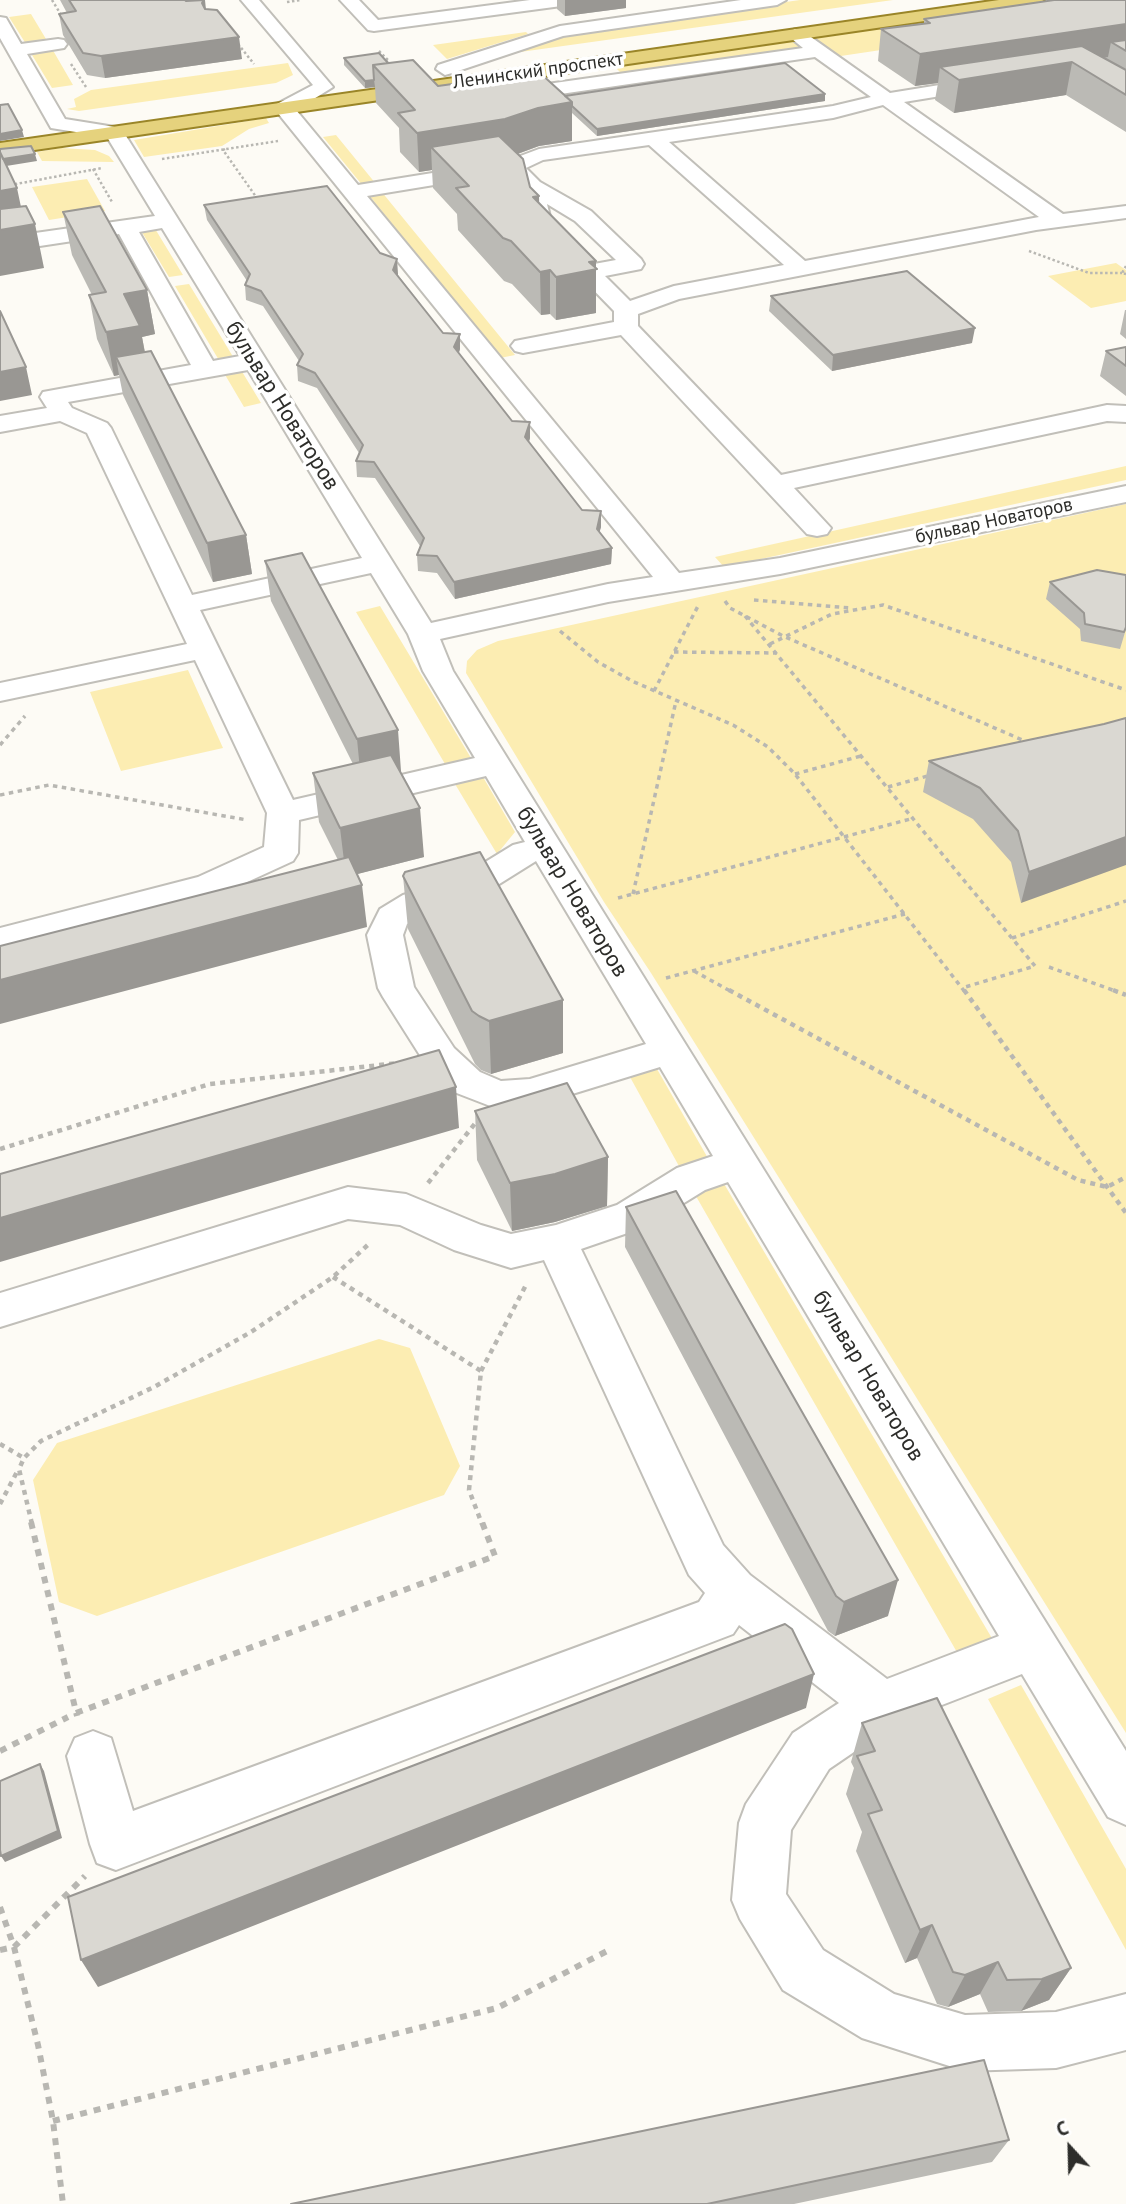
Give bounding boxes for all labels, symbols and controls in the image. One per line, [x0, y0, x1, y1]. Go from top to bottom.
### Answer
street label: Ленинский проспект [451, 48, 625, 94]
street label: бульвар Новаторов [219, 316, 345, 496]
street label: бульвар Новаторов [913, 493, 1075, 549]
street label: бульвар Новаторов [510, 802, 634, 982]
street label: бульвар Новаторов [806, 1286, 930, 1466]
north arrow [1035, 2113, 1105, 2183]
text: С [1053, 2115, 1072, 2142]

